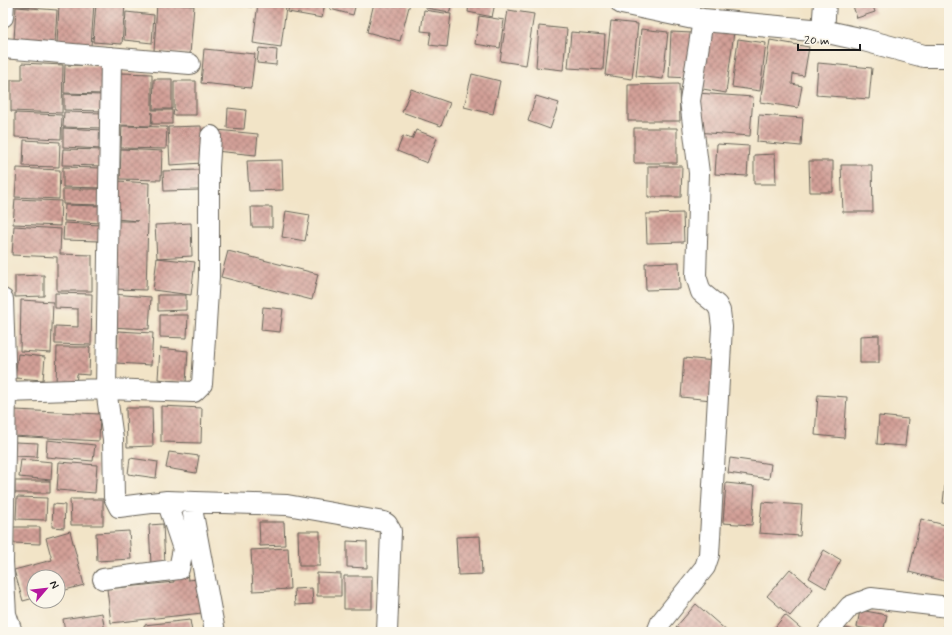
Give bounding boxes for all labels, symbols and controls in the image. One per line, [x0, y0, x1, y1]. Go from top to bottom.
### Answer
scale bar [798, 26, 860, 52]
text: 20 m [804, 33, 830, 49]
north arrow [26, 569, 66, 609]
text: N [46, 578, 62, 591]

